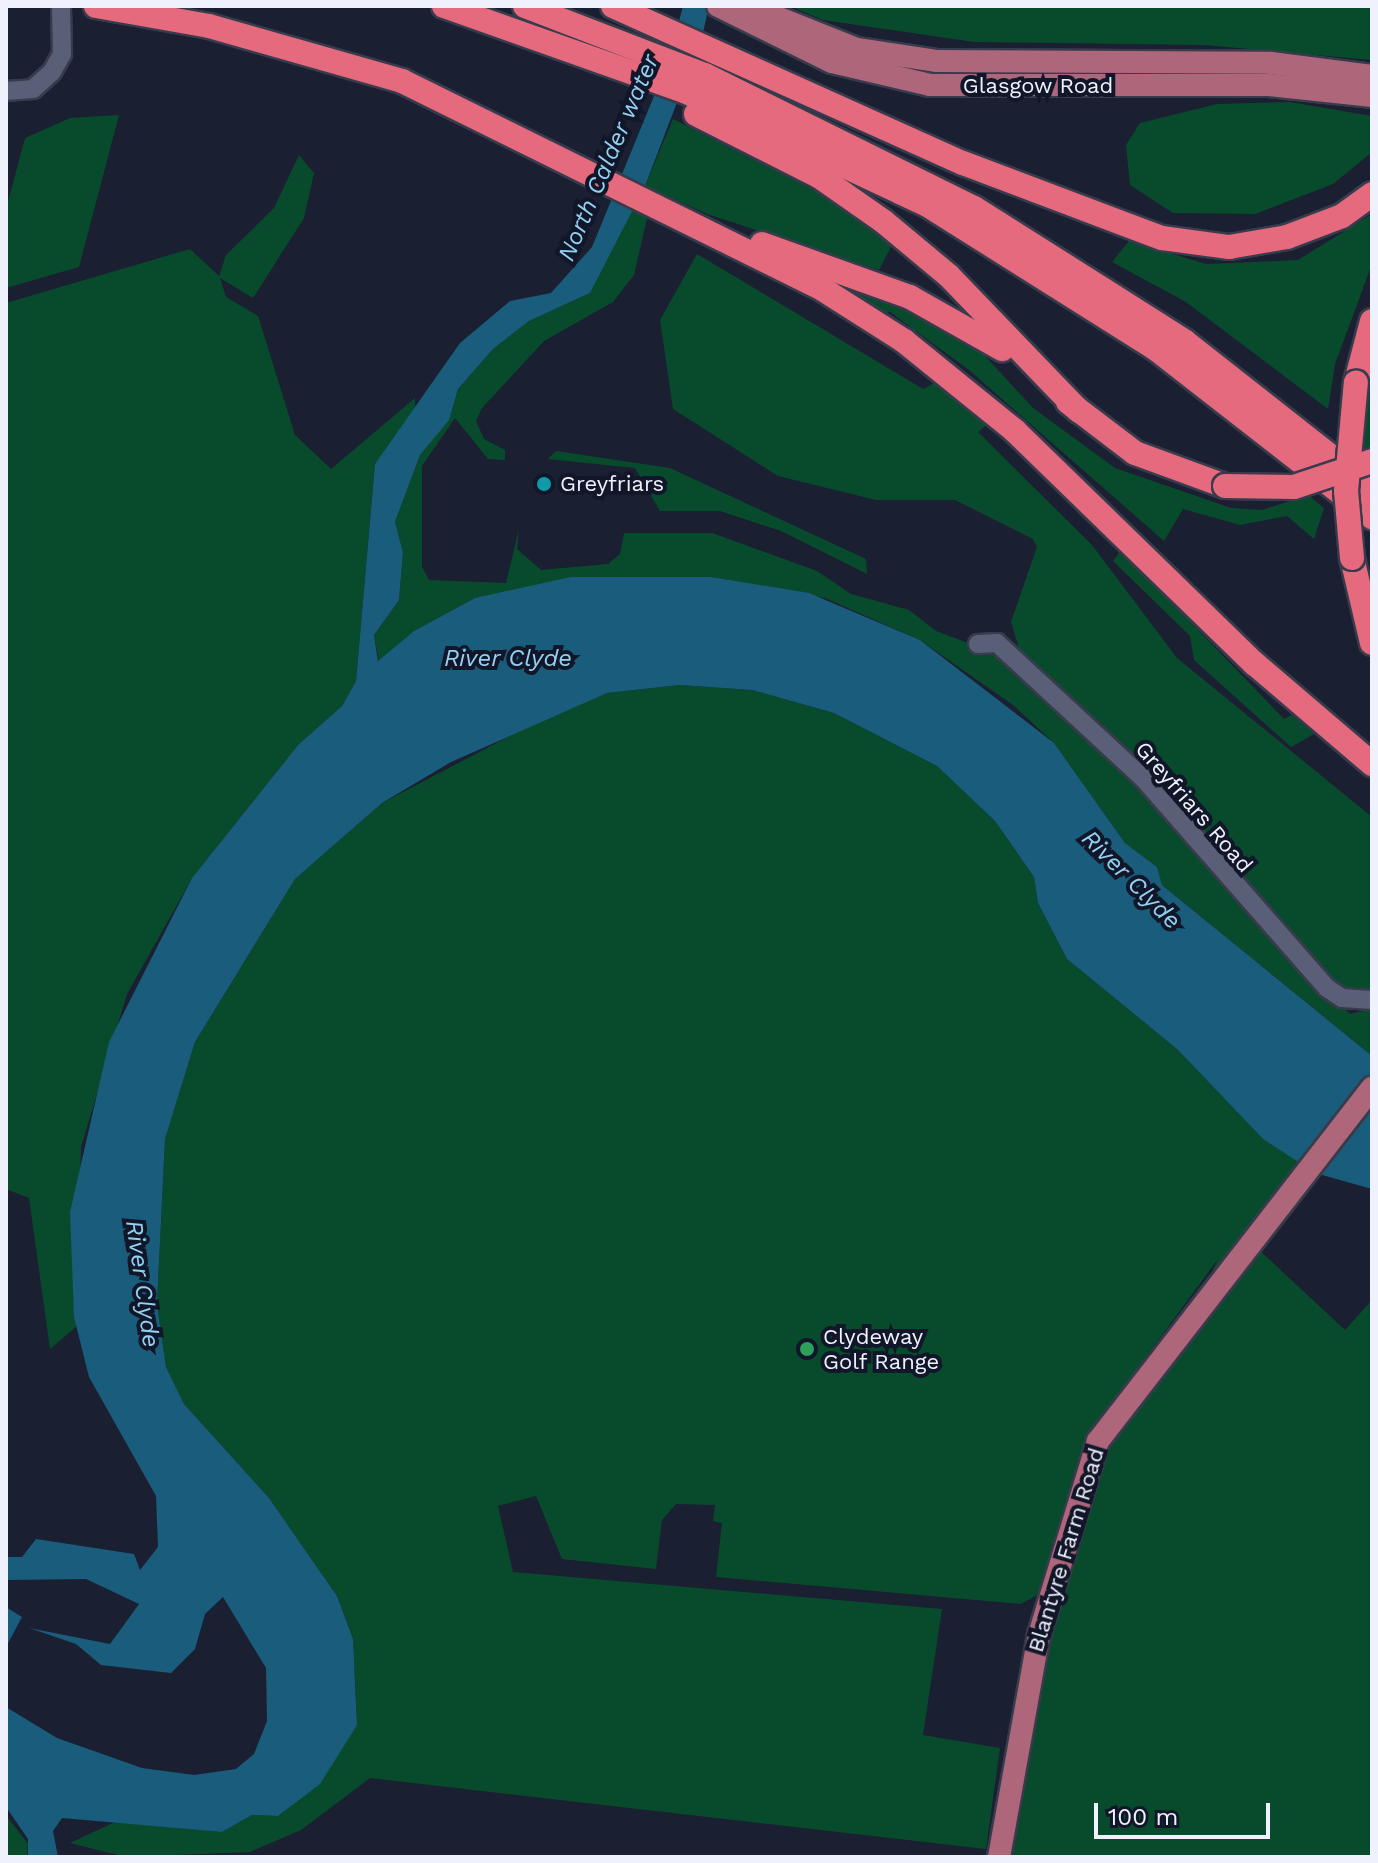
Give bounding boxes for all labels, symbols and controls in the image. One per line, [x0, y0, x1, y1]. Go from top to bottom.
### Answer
water label: North Calder water [552, 50, 666, 266]
street label: Glasgow Road [963, 73, 1113, 99]
place label: Greyfriars [560, 471, 664, 497]
marker: Greyfriars [535, 475, 553, 493]
water label: River Clyde [444, 645, 572, 673]
street label: Greyfriars Road [1130, 736, 1258, 878]
water label: River Clyde [1075, 824, 1187, 936]
water label: River Clyde [119, 1218, 165, 1350]
place label: Clydeway Golf Range [823, 1323, 940, 1374]
marker: Clydeway Golf Range [798, 1340, 816, 1358]
street label: Blantyre Farm Road [1022, 1445, 1110, 1655]
scale bar [1098, 1787, 1274, 1837]
text: 100 m [1108, 1803, 1178, 1831]

